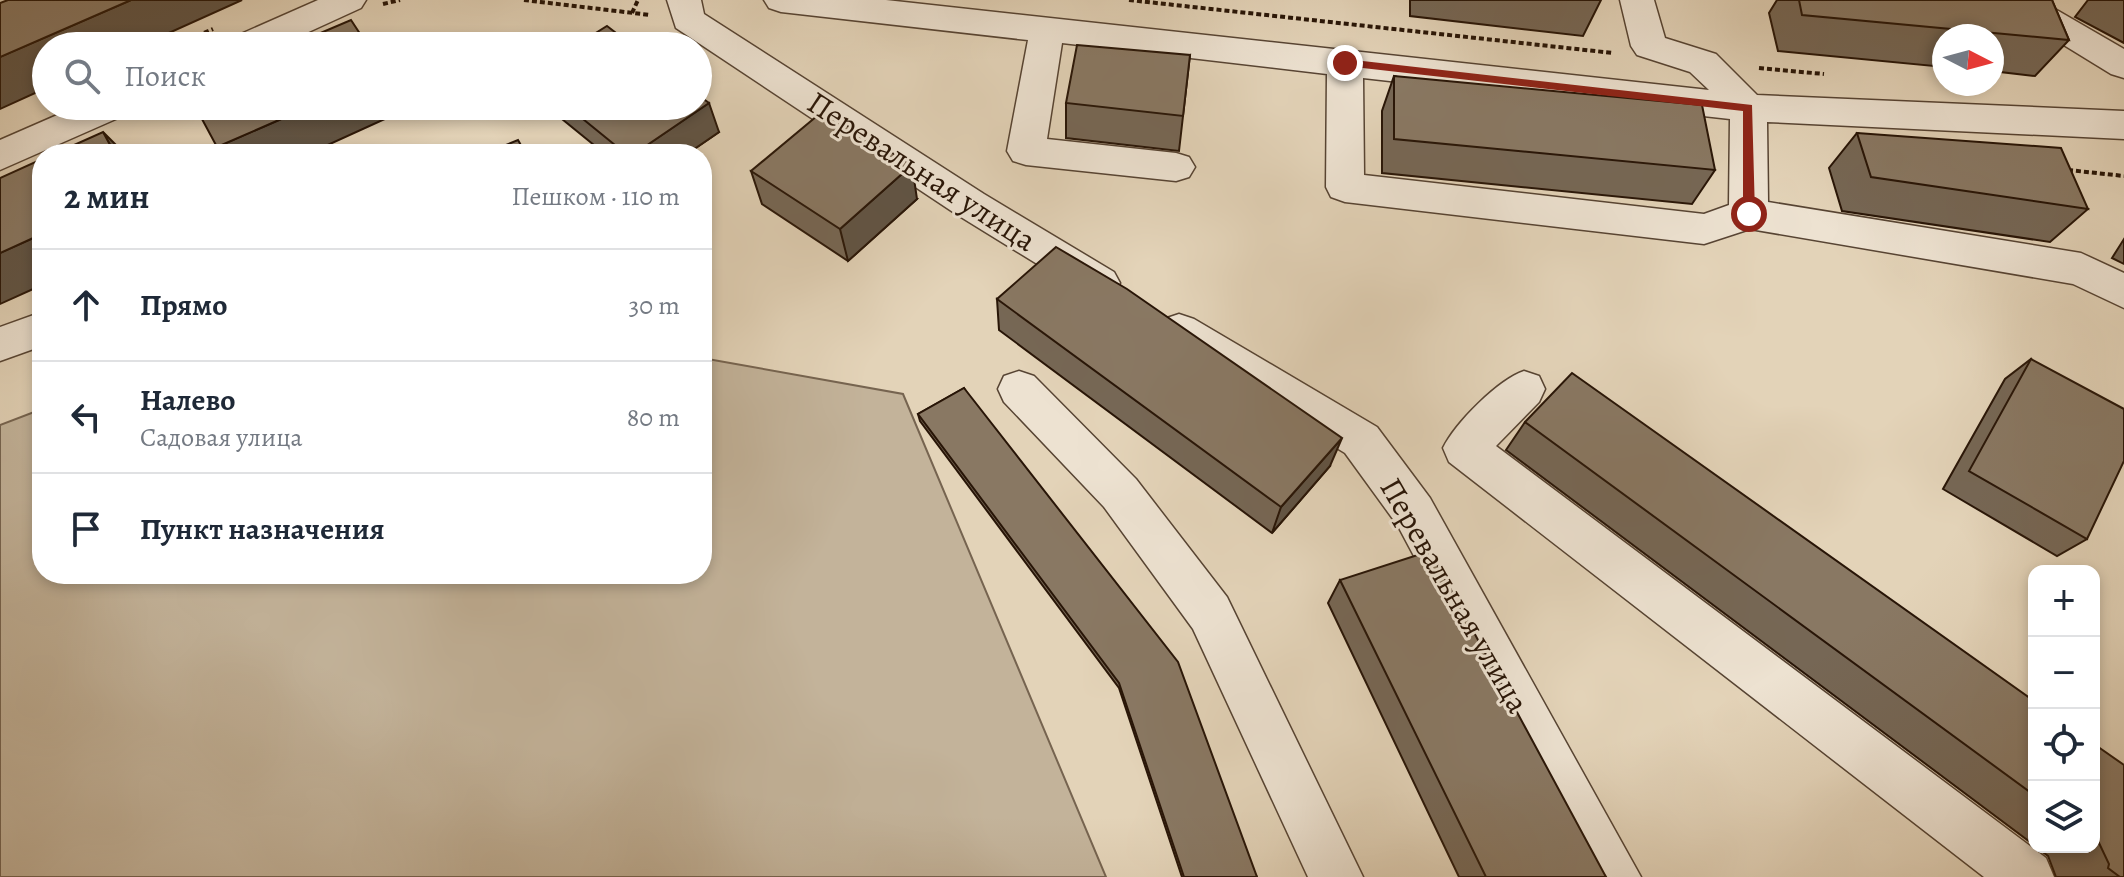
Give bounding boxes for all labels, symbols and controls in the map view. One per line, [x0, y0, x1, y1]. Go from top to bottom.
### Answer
north arrow [1932, 24, 2004, 96]
search box [32, 32, 712, 120]
route end [1327, 45, 1363, 81]
icon: search [60, 54, 104, 98]
text: Поиск [124, 56, 206, 96]
street label: Перевальная улица [799, 80, 1045, 262]
text: 2 мин [64, 173, 150, 220]
text: Пешком · 110 m [512, 179, 680, 214]
route start [1731, 196, 1767, 232]
icon: ahead [64, 283, 108, 327]
text: Прямо [140, 285, 227, 325]
text: 30 m [629, 288, 680, 323]
text: Налево [140, 380, 235, 420]
icon: left [64, 395, 108, 439]
text: 80 m [627, 400, 680, 435]
text: Садовая улица [140, 420, 303, 455]
street label: Перевальная улица [1370, 469, 1540, 721]
icon: arrive [64, 507, 108, 551]
text: Пункт назначения [140, 509, 385, 549]
map controls [2028, 565, 2100, 853]
button: + [2028, 565, 2100, 637]
button: − [2028, 637, 2100, 709]
button: locate [2028, 709, 2100, 781]
button: layers [2028, 781, 2100, 853]

